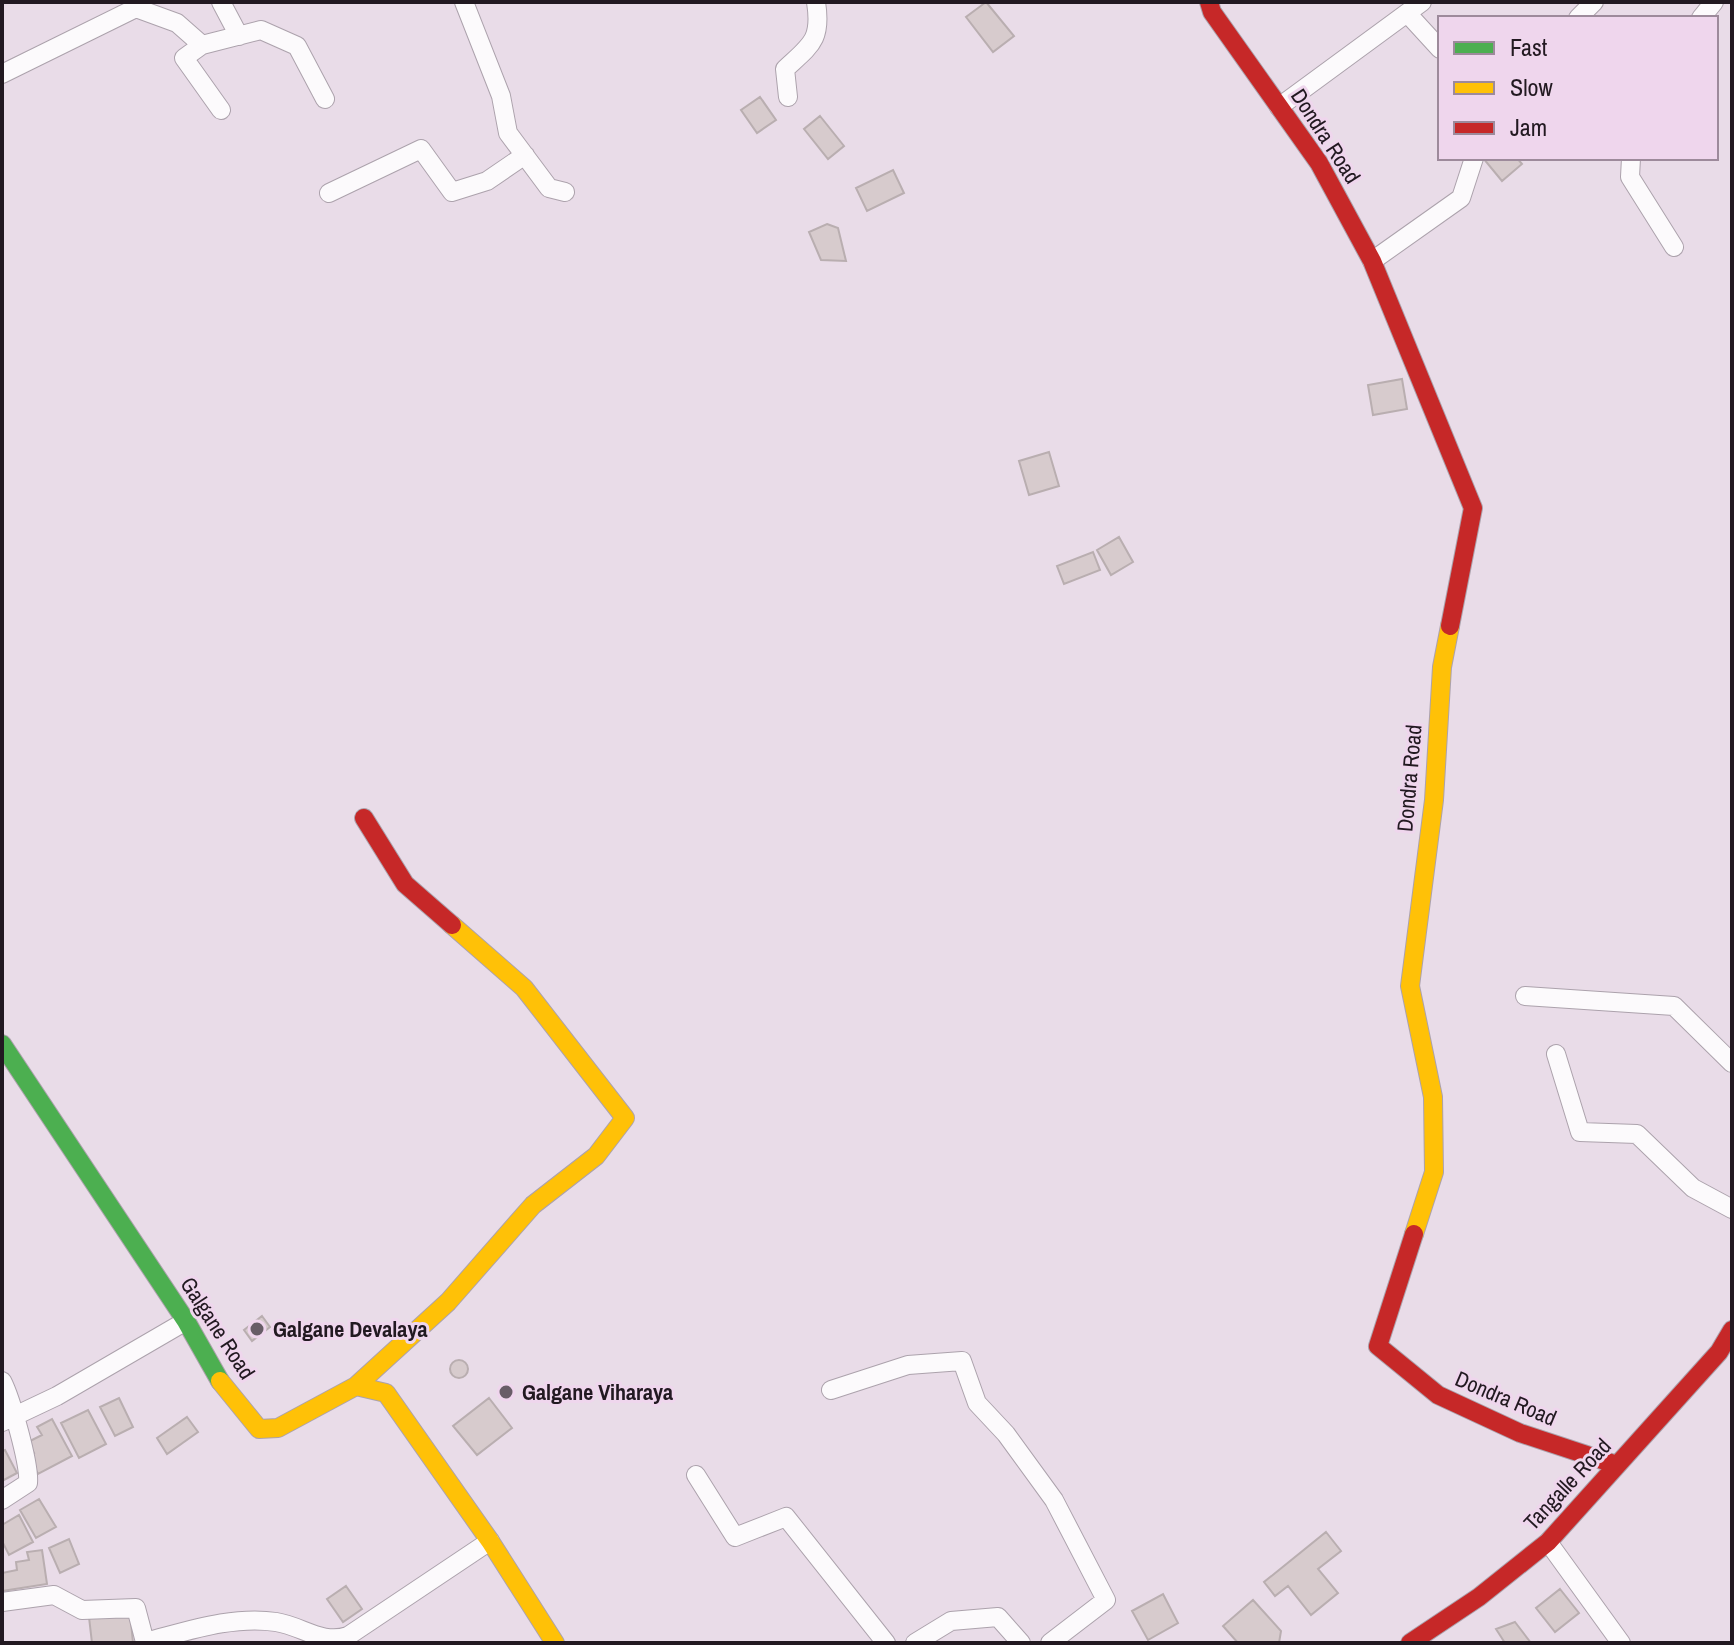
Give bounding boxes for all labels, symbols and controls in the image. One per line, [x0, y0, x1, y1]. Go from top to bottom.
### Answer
legend [1438, 16, 1718, 160]
text: Fast [1510, 31, 1548, 63]
text: Slow [1510, 71, 1553, 103]
street label: Dondra Road [1284, 83, 1368, 189]
text: Jam [1510, 111, 1547, 143]
street label: Dondra Road [1389, 723, 1429, 833]
street label: Galgane Road [174, 1271, 262, 1385]
place label: Galgane Devalaya [273, 1314, 427, 1344]
marker: Galgane Devalaya [248, 1320, 266, 1338]
street label: Dondra Road [1451, 1363, 1561, 1433]
place label: Galgane Viharaya [522, 1377, 673, 1407]
marker: Galgane Viharaya [497, 1383, 515, 1401]
street label: Tangalle Road [1517, 1431, 1617, 1537]

